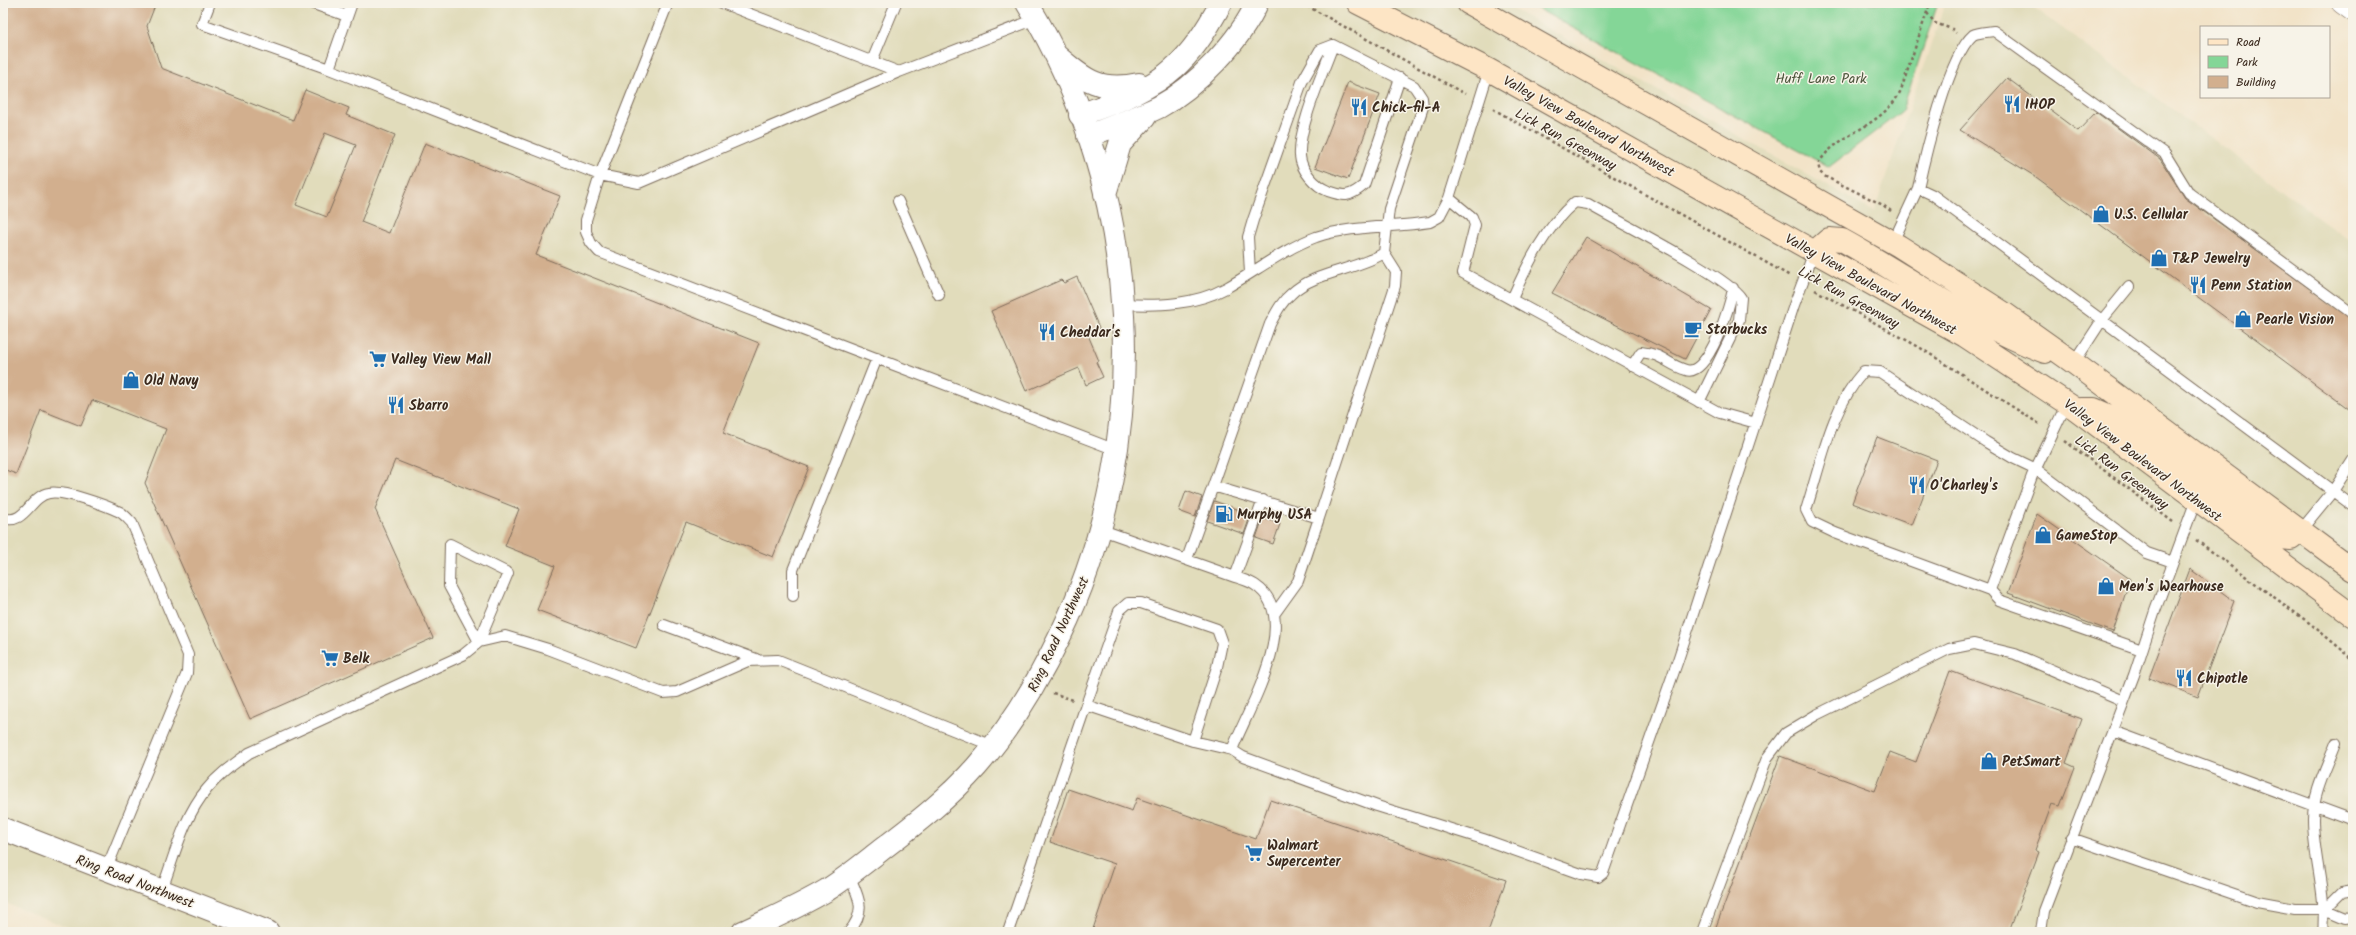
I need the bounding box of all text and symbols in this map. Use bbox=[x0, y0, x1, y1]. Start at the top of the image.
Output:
legend bbox=[2200, 26, 2330, 98]
text: Road bbox=[2236, 33, 2261, 52]
text: Park bbox=[2236, 53, 2258, 72]
park label: Huff Lane Park bbox=[1775, 68, 1867, 90]
street label: Valley View Boulevard Northwest bbox=[1499, 70, 1679, 184]
text: Building bbox=[2236, 73, 2276, 92]
restaurant icon: IHOP bbox=[2002, 94, 2022, 114]
place label: IHOP bbox=[2025, 94, 2056, 116]
restaurant icon: Chick-fil-A bbox=[1349, 97, 1369, 117]
place label: Chick-fil-A bbox=[1372, 97, 1441, 119]
street label: Lick Run Greenway bbox=[1511, 103, 1621, 177]
shop icon: U.S. Cellular bbox=[2091, 204, 2111, 224]
place label: U.S. Cellular bbox=[2114, 204, 2189, 226]
street label: Valley View Boulevard Northwest bbox=[1781, 228, 1961, 342]
shop icon: T&P Jewelry bbox=[2149, 248, 2169, 268]
place label: T&P Jewelry bbox=[2172, 248, 2251, 270]
street label: Lick Run Greenway bbox=[1794, 261, 1904, 335]
restaurant icon: Penn Station bbox=[2188, 275, 2208, 295]
place label: Penn Station bbox=[2211, 275, 2292, 297]
shop icon: Pearle Vision bbox=[2233, 309, 2253, 329]
place label: Pearle Vision bbox=[2256, 309, 2334, 331]
cafe icon: Starbucks bbox=[1683, 319, 1703, 339]
place label: Starbucks bbox=[1706, 319, 1768, 341]
restaurant icon: Cheddar's bbox=[1037, 322, 1057, 342]
place label: Cheddar's bbox=[1060, 322, 1121, 344]
supermarket icon: Valley View Mall bbox=[368, 349, 388, 369]
place label: Valley View Mall bbox=[391, 349, 491, 371]
shop icon: Old Navy bbox=[121, 370, 141, 390]
place label: Old Navy bbox=[144, 370, 199, 392]
street label: Valley View Boulevard Northwest bbox=[2059, 394, 2227, 528]
restaurant icon: Sbarro bbox=[386, 395, 406, 415]
place label: Sbarro bbox=[409, 395, 449, 417]
street label: Lick Run Greenway bbox=[2070, 430, 2174, 516]
restaurant icon: O'Charley's bbox=[1907, 475, 1927, 495]
place label: O'Charley's bbox=[1930, 475, 1998, 497]
fuel station icon: Murphy USA bbox=[1214, 504, 1234, 524]
place label: Murphy USA bbox=[1237, 504, 1313, 526]
shop icon: GameStop bbox=[2033, 525, 2053, 545]
place label: GameStop bbox=[2056, 525, 2118, 547]
street label: Ring Road Northwest bbox=[1022, 572, 1096, 696]
shop icon: Men's Wearhouse bbox=[2096, 576, 2116, 596]
place label: Men's Wearhouse bbox=[2119, 576, 2224, 598]
supermarket icon: Belk bbox=[320, 648, 340, 668]
place label: Belk bbox=[343, 648, 370, 670]
restaurant icon: Chipotle bbox=[2174, 668, 2194, 688]
place label: Chipotle bbox=[2197, 668, 2248, 690]
shop icon: PetSmart bbox=[1979, 751, 1999, 771]
place label: PetSmart bbox=[2002, 751, 2061, 773]
place label: Walmart Supercenter bbox=[1267, 835, 1342, 873]
supermarket icon: Walmart Supercenter bbox=[1244, 843, 1264, 863]
street label: Ring Road Northwest bbox=[72, 849, 198, 915]

